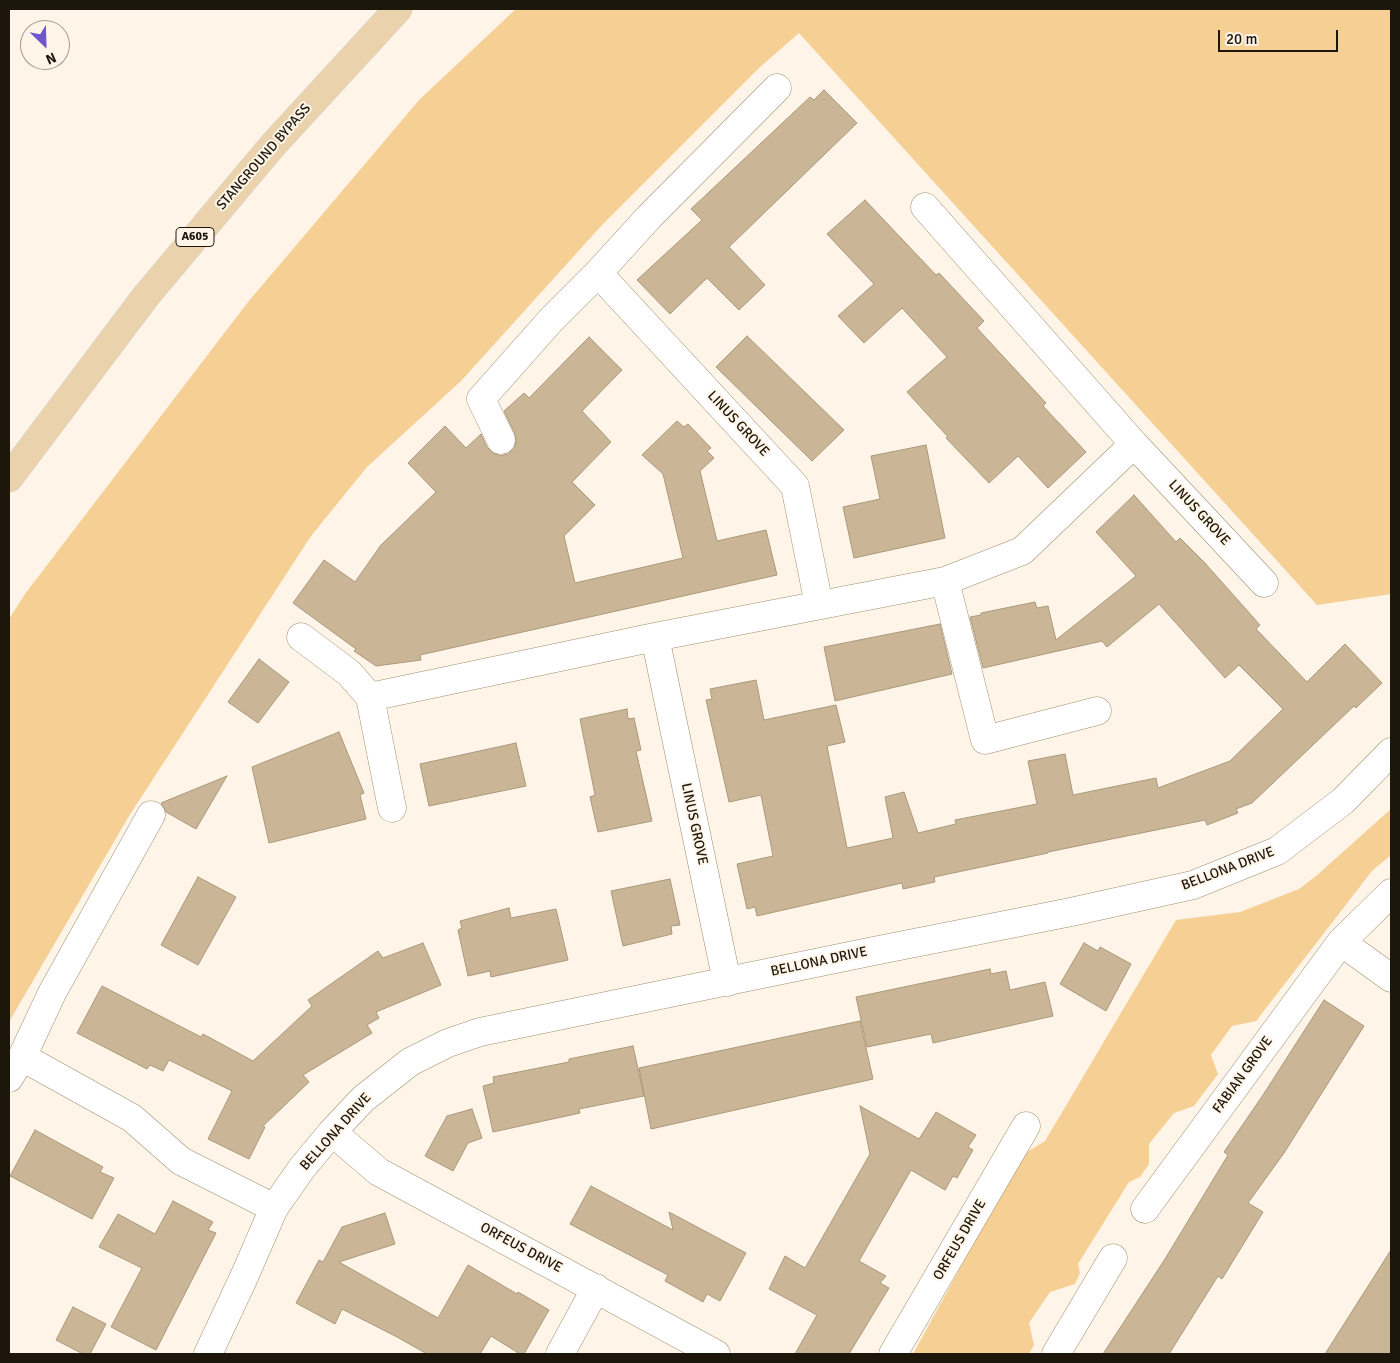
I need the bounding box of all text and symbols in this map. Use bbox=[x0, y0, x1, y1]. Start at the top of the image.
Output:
north arrow bbox=[20, 20, 70, 70]
scale bar bbox=[1220, 20, 1340, 52]
text: 20 m bbox=[1226, 30, 1257, 48]
text: N bbox=[43, 48, 59, 68]
street label: STANGROUND BYPASS bbox=[213, 100, 315, 214]
road number: A605 bbox=[176, 228, 214, 246]
street label: LINUS GROVE bbox=[703, 388, 773, 460]
street label: LINUS GROVE bbox=[1164, 477, 1234, 549]
street label: LINUS GROVE bbox=[677, 782, 711, 866]
street label: BELLONA DRIVE bbox=[1179, 844, 1277, 894]
street label: BELLONA DRIVE bbox=[769, 944, 869, 980]
street label: FABIAN GROVE bbox=[1209, 1033, 1277, 1117]
street label: BELLONA DRIVE bbox=[297, 1090, 375, 1174]
street label: ORFEUS DRIVE bbox=[930, 1197, 990, 1283]
street label: ORFEUS DRIVE bbox=[477, 1219, 565, 1277]

